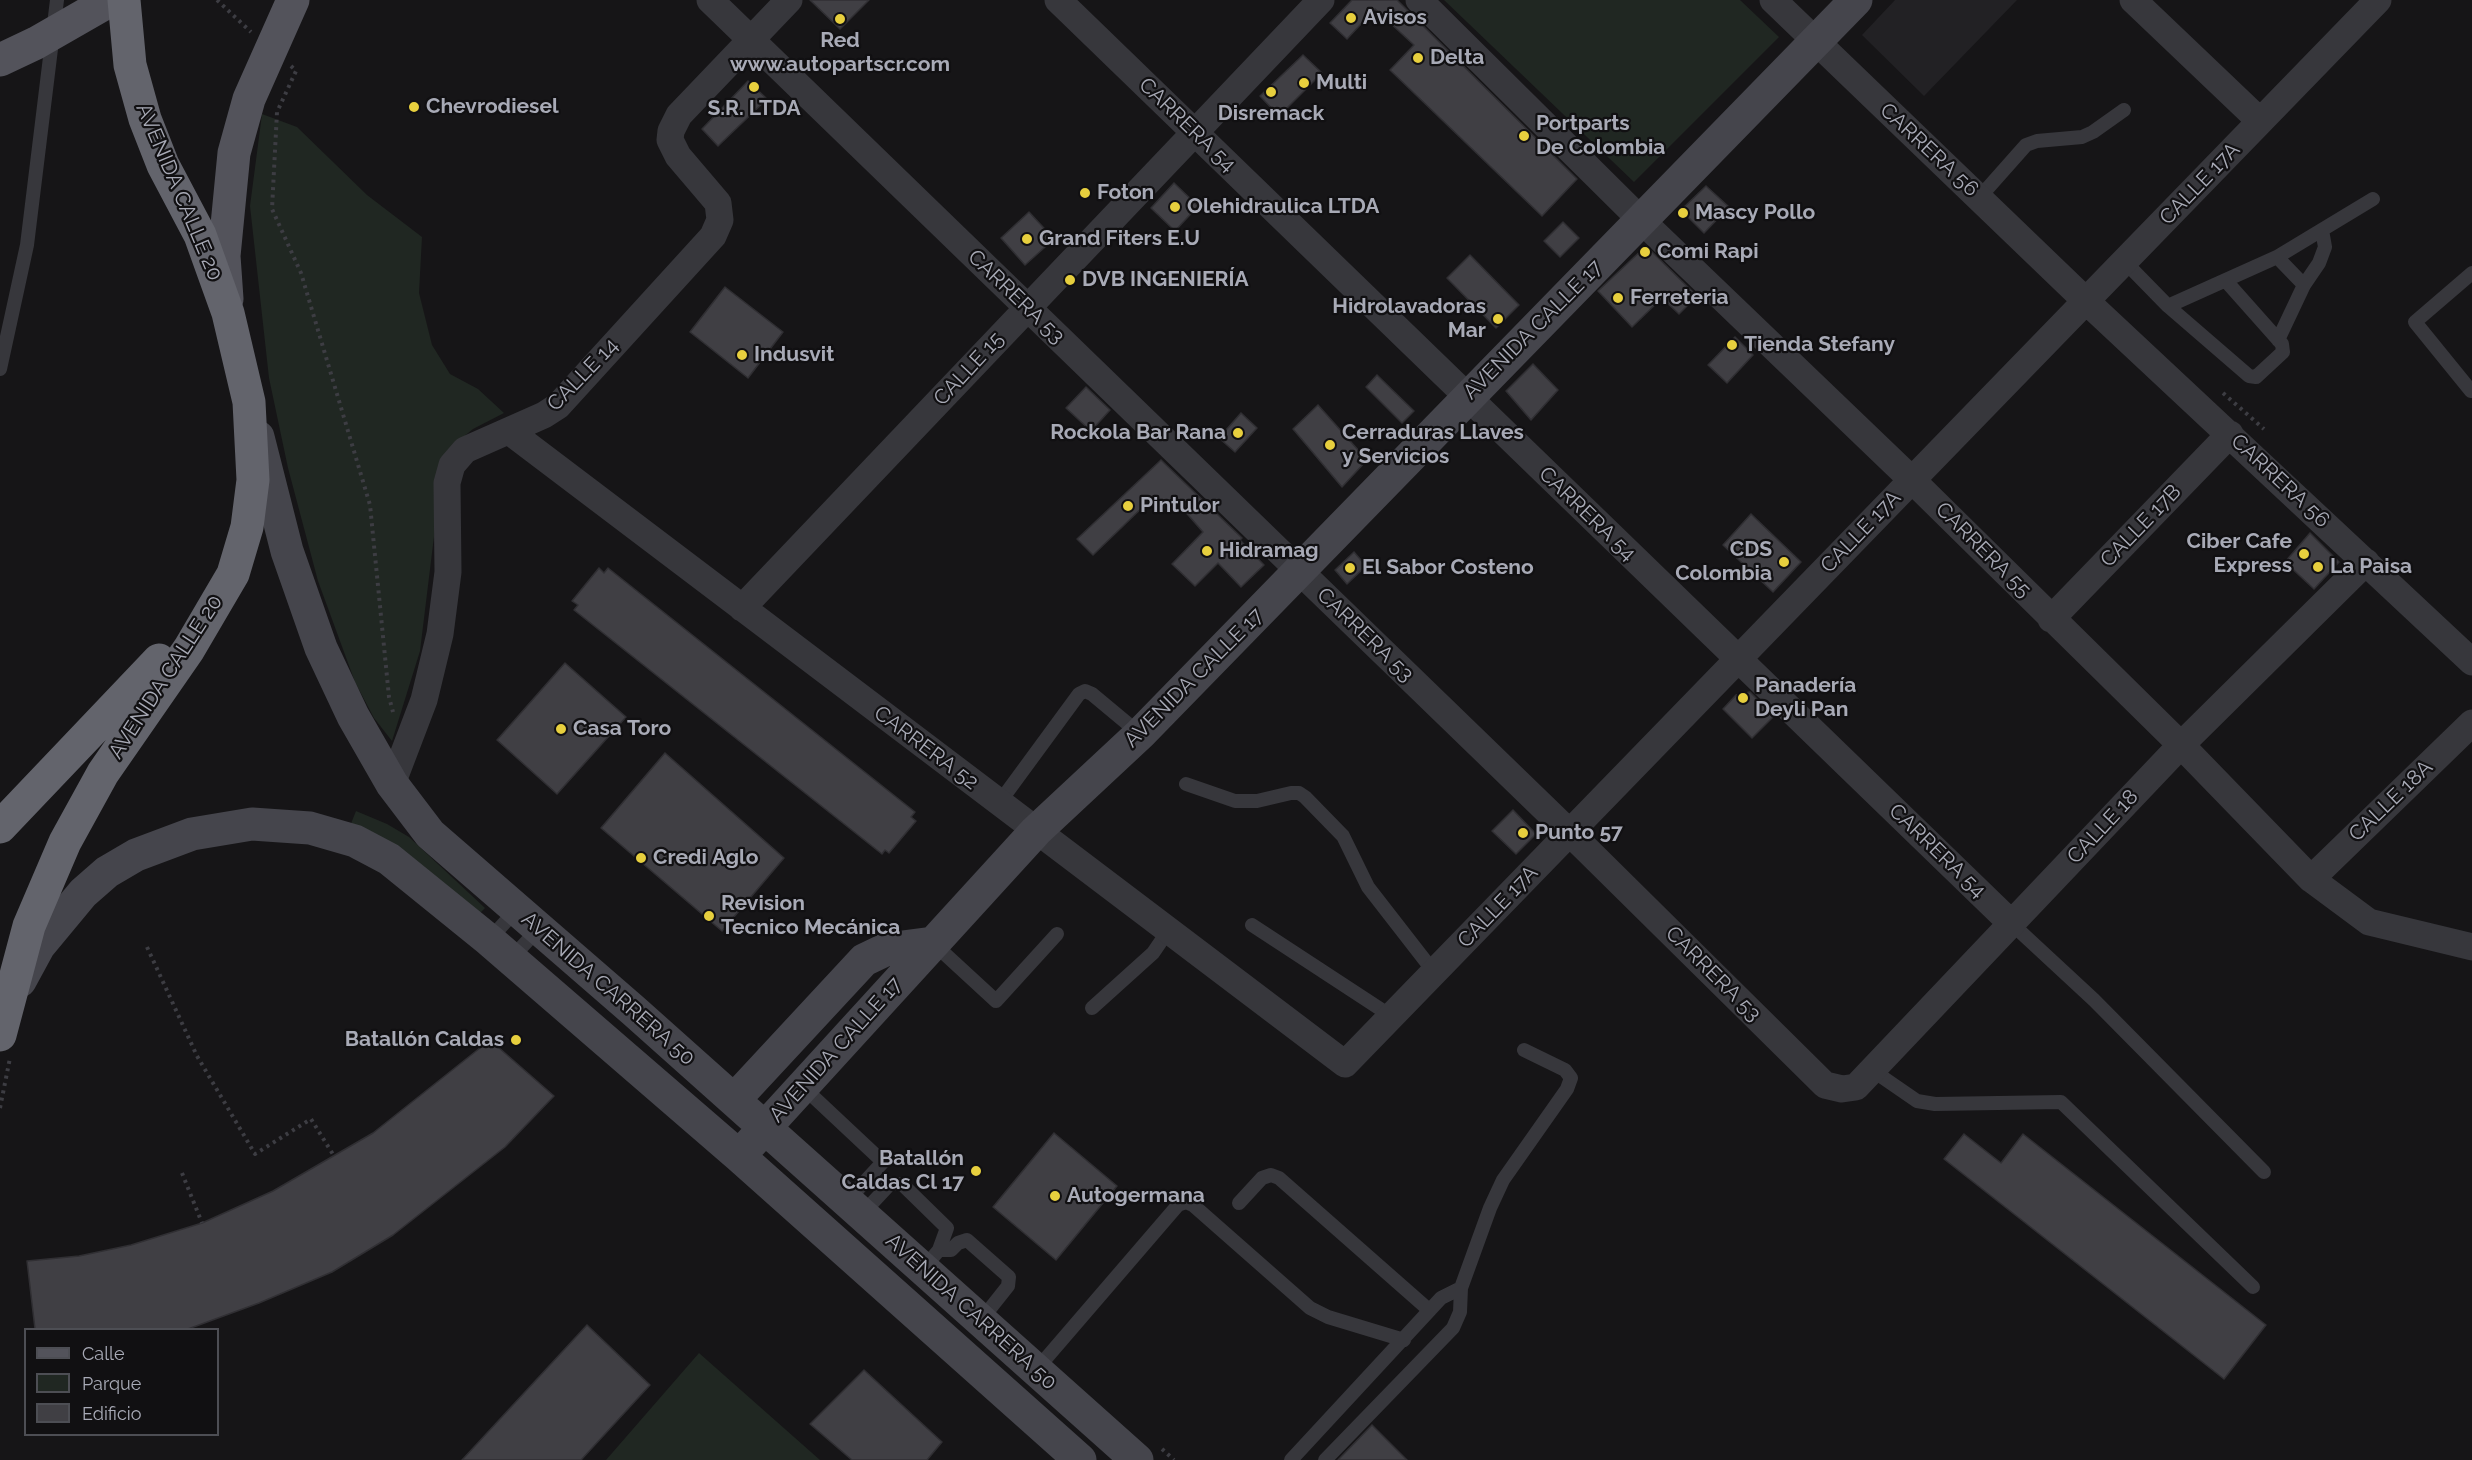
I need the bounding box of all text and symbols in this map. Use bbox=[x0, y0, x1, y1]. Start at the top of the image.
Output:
place label: Avisos bbox=[1363, 5, 1427, 31]
marker: Avisos bbox=[1344, 11, 1358, 25]
marker: Red www.autopartscr.com bbox=[833, 12, 847, 26]
place label: Red www.autopartscr.com bbox=[730, 28, 950, 78]
place label: Delta bbox=[1430, 45, 1484, 71]
marker: Delta bbox=[1411, 51, 1425, 65]
place label: Multi bbox=[1316, 70, 1367, 96]
street label: CARRERA 54 bbox=[1133, 73, 1241, 177]
marker: Multi bbox=[1297, 76, 1311, 90]
marker: S.R. LTDA bbox=[747, 80, 761, 94]
marker: Disremack bbox=[1264, 85, 1278, 99]
place label: Chevrodiesel bbox=[426, 94, 559, 120]
place label: S.R. LTDA bbox=[707, 96, 801, 122]
street label: CARRERA 56 bbox=[1874, 98, 1984, 202]
street label: AVENIDA CALLE 20 bbox=[130, 99, 228, 285]
marker: Chevrodiesel bbox=[407, 100, 421, 114]
place label: Disremack bbox=[1218, 101, 1324, 127]
place label: Portparts De Colombia bbox=[1536, 111, 1665, 161]
marker: Portparts De Colombia bbox=[1517, 129, 1531, 143]
street label: CALLE 17A bbox=[2155, 138, 2245, 230]
place label: Foton bbox=[1097, 180, 1154, 206]
marker: Foton bbox=[1078, 186, 1092, 200]
place label: Olehidraulica LTDA bbox=[1187, 194, 1379, 220]
marker: Olehidraulica LTDA bbox=[1168, 200, 1182, 214]
place label: Mascy Pollo bbox=[1695, 200, 1815, 226]
marker: Mascy Pollo bbox=[1676, 206, 1690, 220]
place label: Grand Fiters E.U bbox=[1039, 226, 1200, 252]
marker: Grand Fiters E.U bbox=[1020, 232, 1034, 246]
place label: Comi Rapi bbox=[1657, 239, 1759, 265]
street label: CARRERA 53 bbox=[962, 245, 1070, 349]
marker: Comi Rapi bbox=[1638, 245, 1652, 259]
street label: AVENIDA CALLE 17 bbox=[1458, 255, 1608, 405]
place label: DVB INGENIERÍA bbox=[1082, 267, 1249, 293]
marker: DVB INGENIERÍA bbox=[1063, 273, 1077, 287]
place label: Ferreteria bbox=[1630, 285, 1729, 311]
marker: Ferreteria bbox=[1611, 291, 1625, 305]
place label: Hidrolavadoras Mar bbox=[1332, 294, 1486, 344]
marker: Hidrolavadoras Mar bbox=[1491, 312, 1505, 326]
street label: CALLE 15 bbox=[929, 327, 1009, 411]
place label: Tienda Stefany bbox=[1744, 332, 1895, 358]
street label: CALLE 14 bbox=[542, 333, 624, 417]
marker: Tienda Stefany bbox=[1725, 338, 1739, 352]
place label: Indusvit bbox=[754, 342, 834, 368]
marker: Indusvit bbox=[735, 348, 749, 362]
place label: Rockola Bar Rana bbox=[1050, 420, 1226, 446]
place label: Cerraduras Llaves y Servicios bbox=[1342, 420, 1524, 470]
marker: Rockola Bar Rana bbox=[1231, 426, 1245, 440]
street label: CARRERA 56 bbox=[2225, 429, 2335, 533]
marker: Cerraduras Llaves y Servicios bbox=[1323, 438, 1337, 452]
street label: CARRERA 54 bbox=[1533, 462, 1641, 566]
street label: CALLE 17B bbox=[2095, 479, 2187, 573]
street label: CALLE 17A bbox=[1816, 486, 1906, 578]
place label: Pintulor bbox=[1140, 493, 1220, 519]
street label: CARRERA 55 bbox=[1930, 497, 2036, 603]
marker: Pintulor bbox=[1121, 499, 1135, 513]
place label: Ciber Cafe Express bbox=[2187, 529, 2292, 579]
place label: CDS Colombia bbox=[1675, 537, 1772, 587]
place label: Hidramag bbox=[1219, 538, 1319, 564]
marker: Hidramag bbox=[1200, 544, 1214, 558]
marker: Ciber Cafe Express bbox=[2297, 547, 2311, 561]
place label: La Paisa bbox=[2330, 554, 2412, 580]
place label: El Sabor Costeno bbox=[1362, 555, 1534, 581]
marker: CDS Colombia bbox=[1777, 555, 1791, 569]
marker: La Paisa bbox=[2311, 560, 2325, 574]
marker: El Sabor Costeno bbox=[1343, 561, 1357, 575]
street label: CARRERA 53 bbox=[1311, 583, 1419, 687]
street label: AVENIDA CALLE 20 bbox=[104, 590, 228, 764]
street label: AVENIDA CALLE 17 bbox=[1119, 603, 1269, 753]
place label: Panadería Deyli Pan bbox=[1755, 673, 1856, 723]
marker: Panadería Deyli Pan bbox=[1736, 691, 1750, 705]
street label: CARRERA 52 bbox=[869, 701, 983, 795]
place label: Casa Toro bbox=[573, 716, 671, 742]
marker: Casa Toro bbox=[554, 722, 568, 736]
street label: CALLE 18A bbox=[2344, 755, 2438, 847]
street label: CALLE 18 bbox=[2062, 785, 2144, 869]
street label: CARRERA 54 bbox=[1883, 799, 1991, 903]
place label: Punto 57 bbox=[1535, 820, 1623, 846]
marker: Punto 57 bbox=[1516, 826, 1530, 840]
place label: Credi Aglo bbox=[653, 845, 758, 871]
marker: Credi Aglo bbox=[634, 851, 648, 865]
street label: CALLE 17A bbox=[1453, 861, 1543, 953]
place label: Revision Tecnico Mecánica bbox=[721, 891, 900, 941]
street label: AVENIDA CARRERA 50 bbox=[516, 907, 700, 1071]
marker: Revision Tecnico Mecánica bbox=[702, 909, 716, 923]
street label: CARRERA 53 bbox=[1660, 921, 1766, 1027]
street label: AVENIDA CALLE 17 bbox=[764, 972, 908, 1128]
place label: Batallón Caldas bbox=[345, 1027, 504, 1053]
marker: Batallón Caldas bbox=[509, 1033, 523, 1047]
place label: Batallón Caldas Cl 17 bbox=[842, 1146, 964, 1196]
marker: Batallón Caldas Cl 17 bbox=[969, 1164, 983, 1178]
place label: Autogermana bbox=[1067, 1183, 1205, 1209]
marker: Autogermana bbox=[1048, 1189, 1062, 1203]
street label: AVENIDA CARRERA 50 bbox=[880, 1229, 1062, 1395]
legend bbox=[24, 1328, 219, 1436]
text: Calle bbox=[82, 1343, 125, 1364]
text: Parque bbox=[82, 1373, 141, 1394]
text: Edificio bbox=[82, 1403, 141, 1424]

